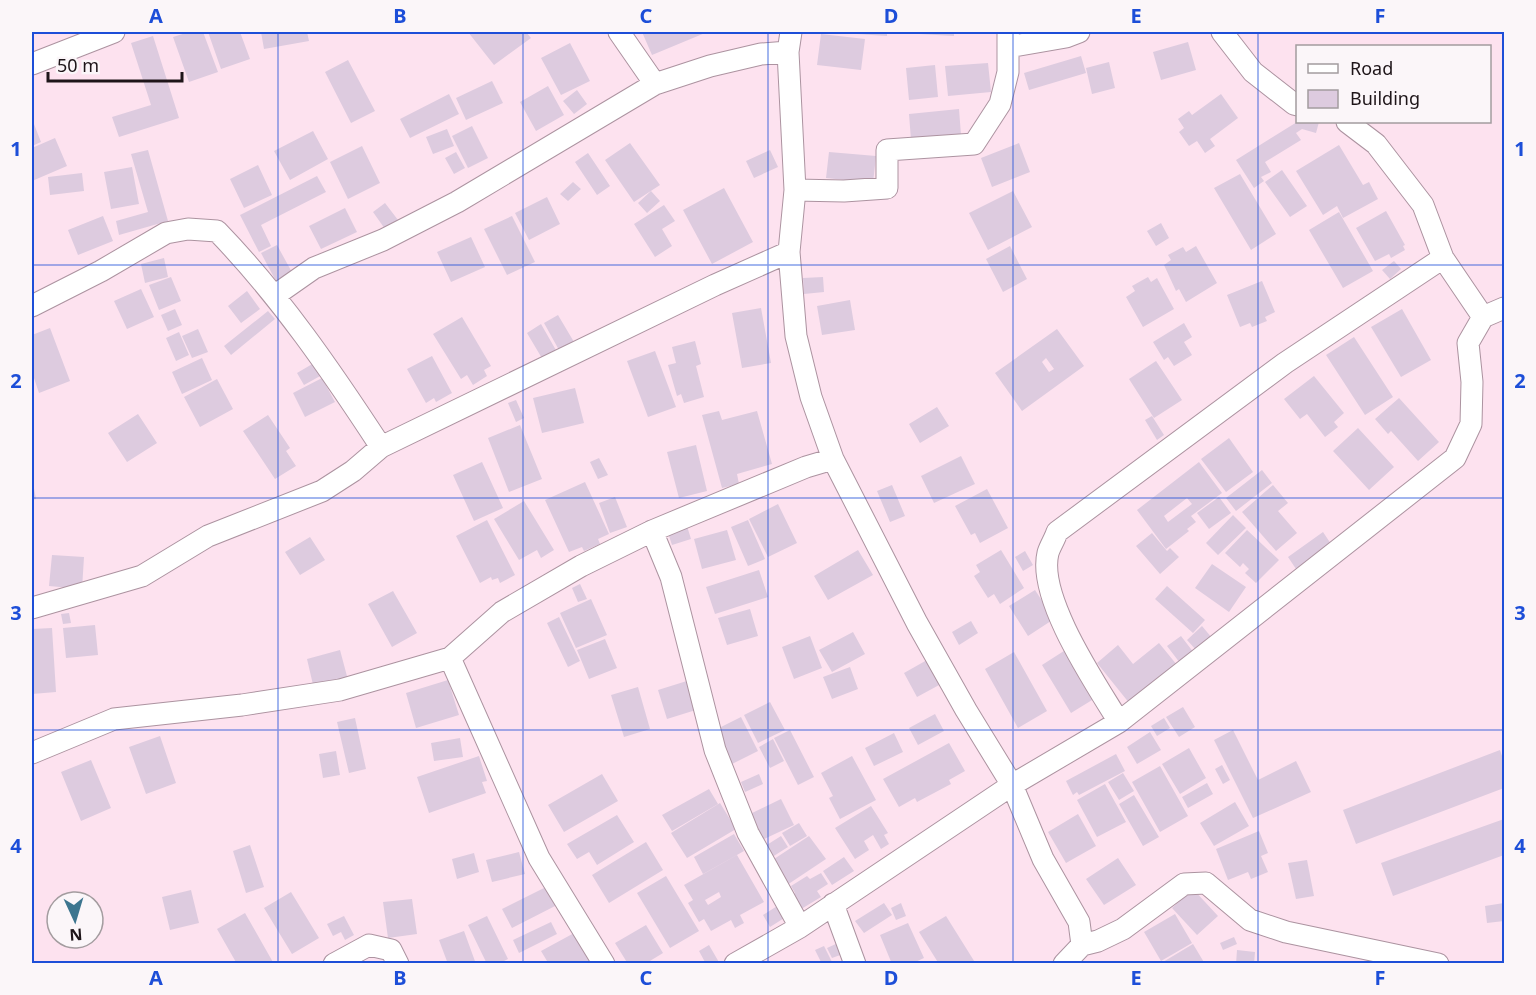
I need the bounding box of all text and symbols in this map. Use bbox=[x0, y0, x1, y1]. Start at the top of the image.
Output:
text: A bbox=[149, 2, 163, 29]
text: B bbox=[393, 2, 407, 29]
text: C bbox=[640, 2, 653, 29]
text: D bbox=[884, 2, 898, 29]
text: E bbox=[1130, 2, 1142, 29]
text: F bbox=[1375, 2, 1385, 29]
scale bar bbox=[48, 45, 182, 83]
legend bbox=[1296, 45, 1491, 123]
text: 50 m bbox=[57, 53, 99, 77]
text: Road bbox=[1350, 56, 1393, 80]
text: Building bbox=[1350, 86, 1420, 110]
text: 1 bbox=[10, 135, 22, 162]
text: 1 bbox=[1514, 135, 1526, 162]
text: 2 bbox=[10, 367, 22, 394]
text: 2 bbox=[1514, 367, 1526, 394]
text: 3 bbox=[10, 599, 22, 626]
text: 3 bbox=[1514, 599, 1526, 626]
text: 4 bbox=[10, 832, 22, 859]
text: 4 bbox=[1514, 832, 1526, 859]
north arrow bbox=[45, 890, 105, 950]
text: N bbox=[69, 924, 83, 946]
text: A bbox=[149, 964, 163, 991]
text: B bbox=[393, 964, 407, 991]
text: C bbox=[640, 964, 653, 991]
text: D bbox=[884, 964, 898, 991]
text: E bbox=[1130, 964, 1142, 991]
text: F bbox=[1375, 964, 1385, 991]

